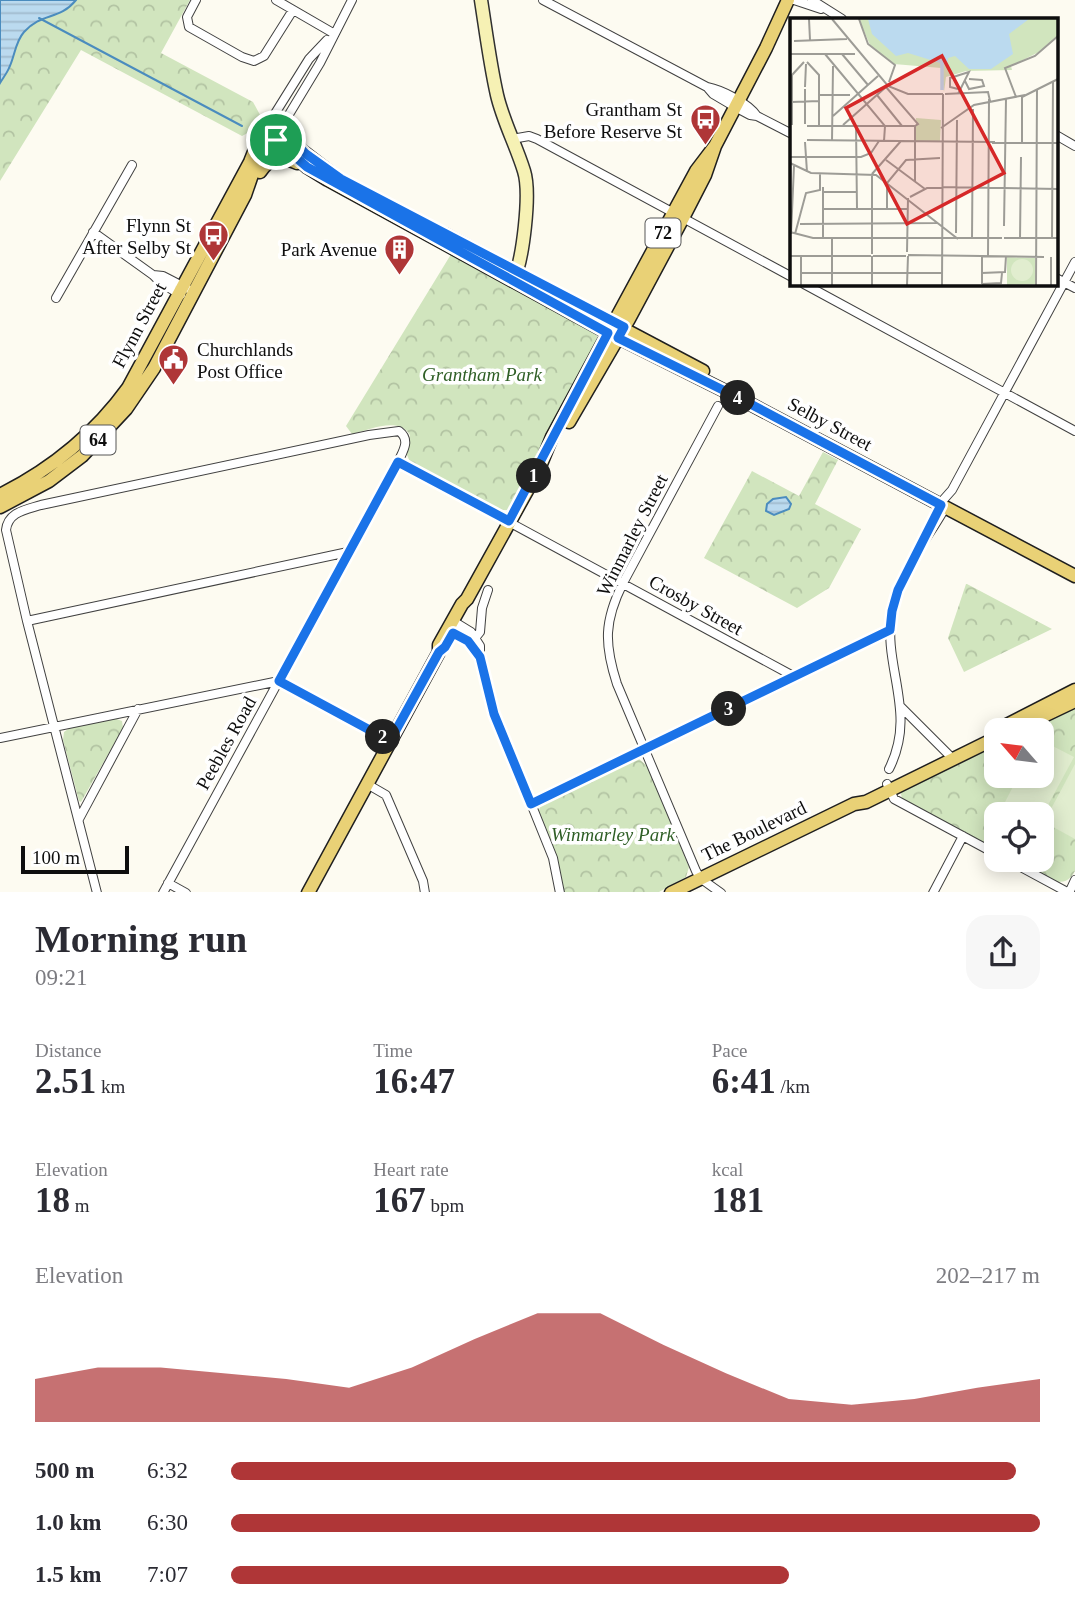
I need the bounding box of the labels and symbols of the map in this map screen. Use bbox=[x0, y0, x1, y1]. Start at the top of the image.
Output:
inset map bbox=[790, 18, 1058, 285]
place label: Grantham St Before Reserve St bbox=[544, 99, 683, 142]
bus stop icon: Grantham St Before Reserve St bbox=[688, 103, 722, 147]
pin bbox=[246, 110, 306, 170]
place label: Flynn St After Selby St bbox=[82, 215, 192, 258]
road number: 72 bbox=[646, 218, 680, 247]
bus stop icon: Flynn St After Selby St bbox=[197, 219, 231, 263]
building icon: Park Avenue bbox=[383, 232, 417, 276]
place label: Park Avenue bbox=[281, 239, 377, 260]
street label: Flynn Street bbox=[108, 278, 171, 371]
place label: Churchlands Post Office bbox=[197, 339, 293, 382]
public building icon: Churchlands Post Office bbox=[157, 343, 191, 387]
park label: Grantham Park bbox=[422, 364, 542, 385]
pin: 4 bbox=[720, 380, 756, 416]
street label: Selby Street bbox=[784, 393, 876, 455]
road number: 64 bbox=[80, 426, 116, 454]
pin: 1 bbox=[516, 458, 552, 494]
street label: Winmarley Street bbox=[592, 470, 672, 599]
street label: Crosby Street bbox=[645, 571, 747, 640]
street label: Peebles Road bbox=[192, 692, 260, 793]
pin: 3 bbox=[712, 692, 746, 726]
north arrow bbox=[984, 718, 1054, 788]
pin: 2 bbox=[366, 720, 400, 754]
street label: The Boulevard bbox=[698, 796, 810, 865]
park label: Winmarley Park bbox=[551, 824, 676, 845]
scale bar bbox=[21, 844, 130, 875]

